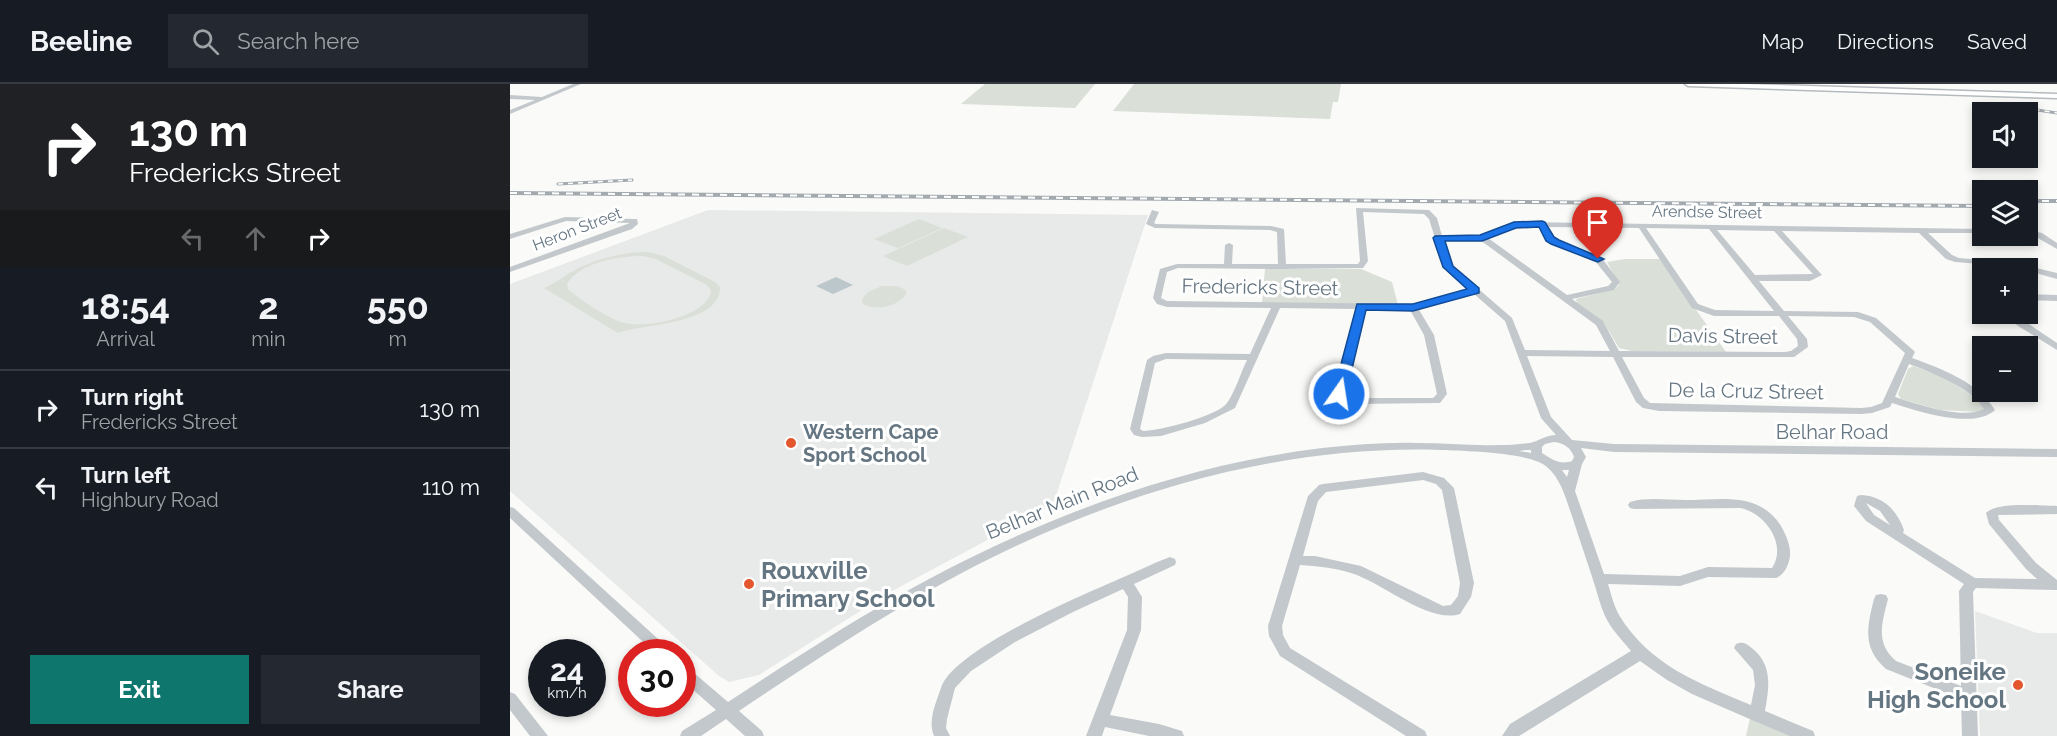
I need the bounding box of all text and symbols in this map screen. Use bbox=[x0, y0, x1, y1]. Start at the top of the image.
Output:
search box bbox=[168, 14, 588, 68]
text: Beeline bbox=[30, 25, 132, 58]
icon: search bbox=[189, 25, 222, 58]
text: Search here bbox=[237, 28, 359, 54]
text: Map bbox=[1761, 29, 1804, 54]
text: Directions bbox=[1837, 29, 1934, 54]
text: Saved bbox=[1967, 29, 2027, 54]
map controls bbox=[1972, 102, 2038, 402]
button: sound bbox=[1972, 102, 2038, 168]
text: 130 m bbox=[129, 107, 248, 156]
icon: right bbox=[30, 108, 108, 186]
text: Fredericks Street bbox=[129, 157, 341, 188]
button: layers bbox=[1972, 180, 2038, 246]
pin bbox=[1572, 197, 1623, 259]
street label: Arendse Street bbox=[1652, 202, 1763, 222]
street label: Heron Street bbox=[530, 203, 625, 255]
icon: arrive bbox=[1581, 206, 1614, 239]
icon: left bbox=[176, 222, 209, 255]
icon: ahead bbox=[239, 222, 272, 255]
icon: right bbox=[302, 222, 335, 255]
button: + bbox=[1972, 258, 2038, 324]
street label: Fredericks Street bbox=[1181, 274, 1339, 300]
text: 18:54 bbox=[81, 285, 170, 327]
text: 2 bbox=[258, 285, 279, 327]
text: 550 bbox=[367, 285, 429, 327]
street label: Davis Street bbox=[1668, 323, 1779, 349]
text: Arrival bbox=[96, 327, 155, 351]
text: min bbox=[251, 327, 286, 351]
text: m bbox=[389, 327, 407, 351]
button: − bbox=[1972, 336, 2038, 402]
position arrow bbox=[1307, 362, 1371, 426]
street label: De la Cruz Street bbox=[1668, 378, 1824, 404]
text: Turn right bbox=[81, 384, 184, 410]
icon: right bbox=[30, 393, 63, 426]
text: 130 m bbox=[420, 396, 480, 422]
text: Fredericks Street bbox=[81, 410, 238, 434]
place label: Western Cape Sport School bbox=[803, 420, 938, 467]
street label: Belhar Road bbox=[1776, 420, 1888, 444]
marker: Western Cape Sport School bbox=[784, 436, 798, 450]
text: Turn left bbox=[81, 462, 171, 488]
street label: Belhar Main Road bbox=[982, 462, 1142, 544]
icon: left bbox=[30, 471, 63, 504]
text: 110 m bbox=[422, 474, 480, 500]
text: Highbury Road bbox=[81, 488, 219, 512]
place label: Rouxville Primary School bbox=[761, 556, 935, 613]
marker: Rouxville Primary School bbox=[742, 577, 756, 591]
speed limit sign: 30 bbox=[618, 639, 696, 717]
text: 24 bbox=[550, 653, 584, 688]
button: Exit bbox=[30, 655, 249, 724]
button: Share bbox=[261, 655, 480, 724]
place label: Soneike High School bbox=[1867, 657, 2006, 714]
marker: Soneike High School bbox=[2011, 678, 2025, 692]
text: km/h bbox=[547, 684, 587, 702]

